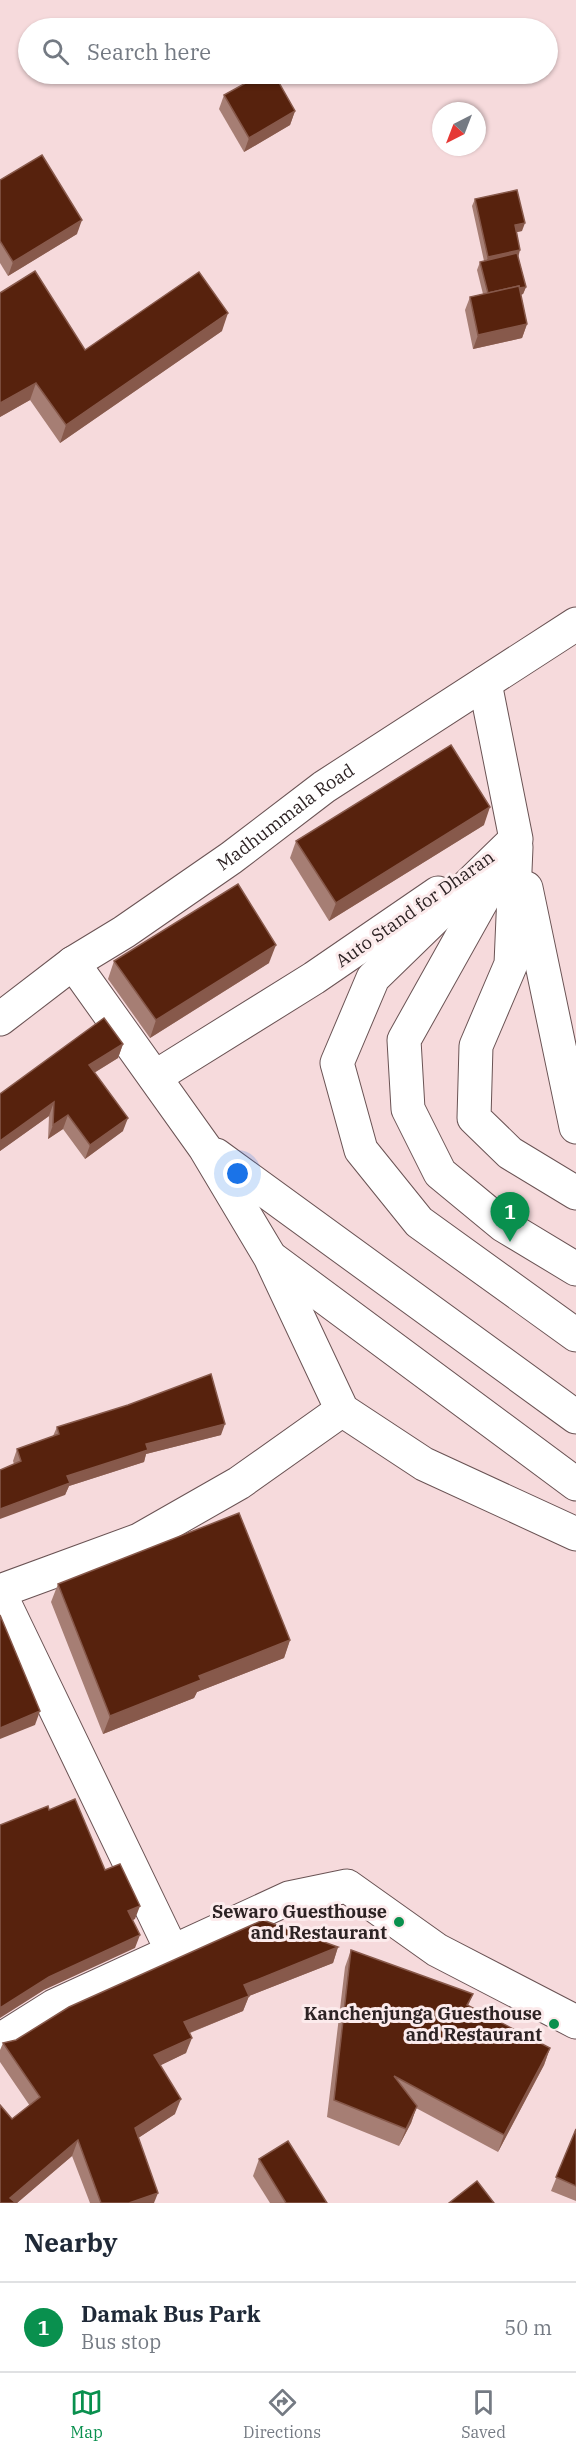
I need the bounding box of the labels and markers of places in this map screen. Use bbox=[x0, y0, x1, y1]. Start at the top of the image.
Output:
pin: 1 bbox=[490, 1192, 530, 1242]
place label: Sewaro Guesthouse and Restaurant bbox=[212, 1900, 387, 1944]
marker: Sewaro Guesthouse and Restaurant bbox=[392, 1915, 406, 1929]
place label: Kanchenjunga Guesthouse and Restaurant bbox=[304, 2002, 542, 2046]
marker: Kanchenjunga Guesthouse and Restaurant bbox=[547, 2017, 561, 2031]

